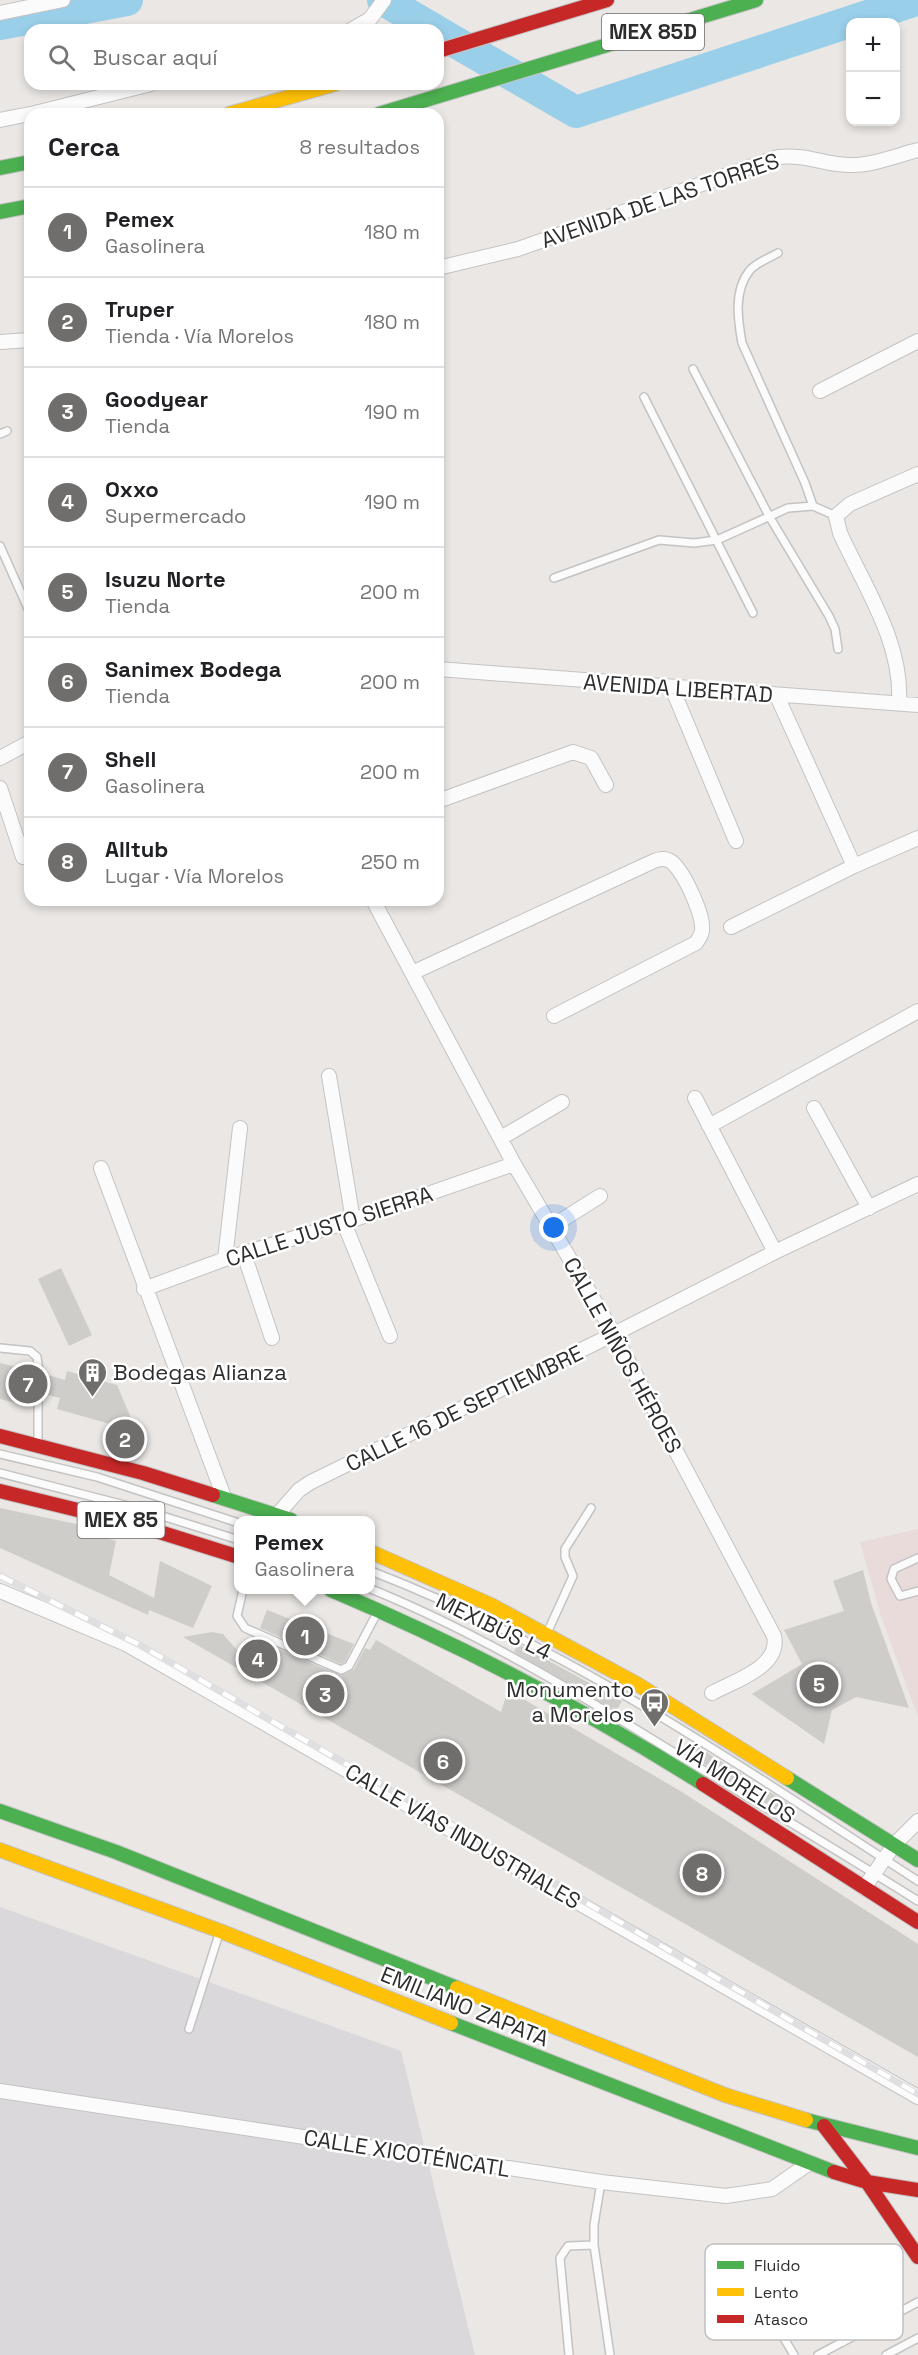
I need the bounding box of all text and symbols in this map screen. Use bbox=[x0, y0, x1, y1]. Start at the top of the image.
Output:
road number: MEX 85D bbox=[602, 14, 704, 50]
map controls bbox=[846, 18, 900, 126]
button: + bbox=[846, 18, 900, 72]
search box bbox=[24, 24, 444, 90]
icon: search bbox=[45, 41, 78, 74]
text: Buscar aquí bbox=[93, 43, 218, 71]
button: − bbox=[846, 72, 900, 126]
text: Cerca bbox=[48, 130, 120, 164]
text: 8 resultados bbox=[300, 134, 420, 160]
street label: AVENIDA DE LAS TORRES bbox=[537, 146, 783, 254]
text: Pemex bbox=[105, 205, 175, 233]
text: 1 bbox=[63, 219, 72, 245]
text: 180 m bbox=[364, 219, 420, 245]
text: Gasolinera bbox=[105, 233, 205, 259]
text: Truper bbox=[105, 295, 174, 323]
text: 2 bbox=[62, 309, 73, 335]
text: 180 m bbox=[364, 309, 420, 335]
text: Tienda · Vía Morelos bbox=[105, 323, 294, 349]
text: Goodyear bbox=[105, 385, 208, 413]
text: 3 bbox=[61, 399, 74, 425]
text: 190 m bbox=[364, 399, 420, 425]
text: Tienda bbox=[105, 413, 170, 439]
text: Oxxo bbox=[105, 475, 159, 503]
text: 4 bbox=[61, 489, 74, 515]
text: 190 m bbox=[364, 489, 420, 515]
text: Supermercado bbox=[105, 503, 246, 529]
text: Isuzu Norte bbox=[105, 565, 226, 593]
text: 5 bbox=[62, 579, 74, 605]
text: 200 m bbox=[360, 579, 420, 605]
text: Tienda bbox=[105, 593, 170, 619]
text: Sanimex Bodega bbox=[105, 655, 281, 683]
street label: AVENIDA LIBERTAD bbox=[582, 667, 774, 709]
text: 6 bbox=[61, 669, 74, 695]
text: 200 m bbox=[360, 669, 420, 695]
text: Tienda bbox=[105, 683, 170, 709]
text: Shell bbox=[105, 745, 156, 773]
text: 7 bbox=[62, 759, 73, 785]
text: 200 m bbox=[360, 759, 420, 785]
text: Gasolinera bbox=[105, 773, 205, 799]
text: Alltub bbox=[105, 835, 168, 863]
text: 8 bbox=[62, 849, 74, 875]
text: 250 m bbox=[361, 849, 420, 875]
text: Lugar · Vía Morelos bbox=[105, 863, 284, 889]
street label: CALLE JUSTO SIERRA bbox=[222, 1179, 436, 1273]
your location bbox=[539, 1213, 568, 1242]
street label: CALLE NIÑOS HÉROES bbox=[558, 1252, 688, 1458]
street label: CALLE 16 DE SEPTIEMBRE bbox=[341, 1338, 587, 1478]
building icon: Bodegas Alianza bbox=[76, 1356, 108, 1398]
place label: Bodegas Alianza bbox=[113, 1358, 287, 1386]
pin: 7 bbox=[9, 1362, 48, 1406]
pin: 2 bbox=[106, 1416, 144, 1462]
road number: MEX 85 bbox=[78, 1502, 164, 1538]
popup bbox=[234, 1516, 375, 1594]
text: Pemex bbox=[254, 1528, 324, 1556]
text: Gasolinera bbox=[254, 1556, 355, 1582]
street label: MEXIBÚS L4 bbox=[432, 1586, 556, 1666]
pin: 1 bbox=[286, 1614, 324, 1658]
pin: 4 bbox=[238, 1636, 278, 1682]
pin: 5 bbox=[800, 1662, 838, 1706]
pin: 3 bbox=[306, 1672, 344, 1716]
place label: Monumento a Morelos bbox=[506, 1675, 634, 1728]
bus stop icon: Monumento a Morelos bbox=[639, 1686, 671, 1728]
street label: VÍA MORELOS bbox=[669, 1733, 801, 1829]
pin: 6 bbox=[424, 1738, 462, 1784]
street label: CALLE VÍAS INDUSTRIALES bbox=[340, 1757, 586, 1915]
pin: 8 bbox=[682, 1850, 722, 1896]
street label: EMILIANO ZAPATA bbox=[377, 1960, 553, 2053]
street label: CALLE XICOTÉNCATL bbox=[302, 2123, 512, 2183]
legend bbox=[705, 2244, 903, 2340]
text: Fluido bbox=[754, 2255, 800, 2276]
text: Lento bbox=[754, 2282, 799, 2303]
text: Atasco bbox=[754, 2309, 808, 2330]

